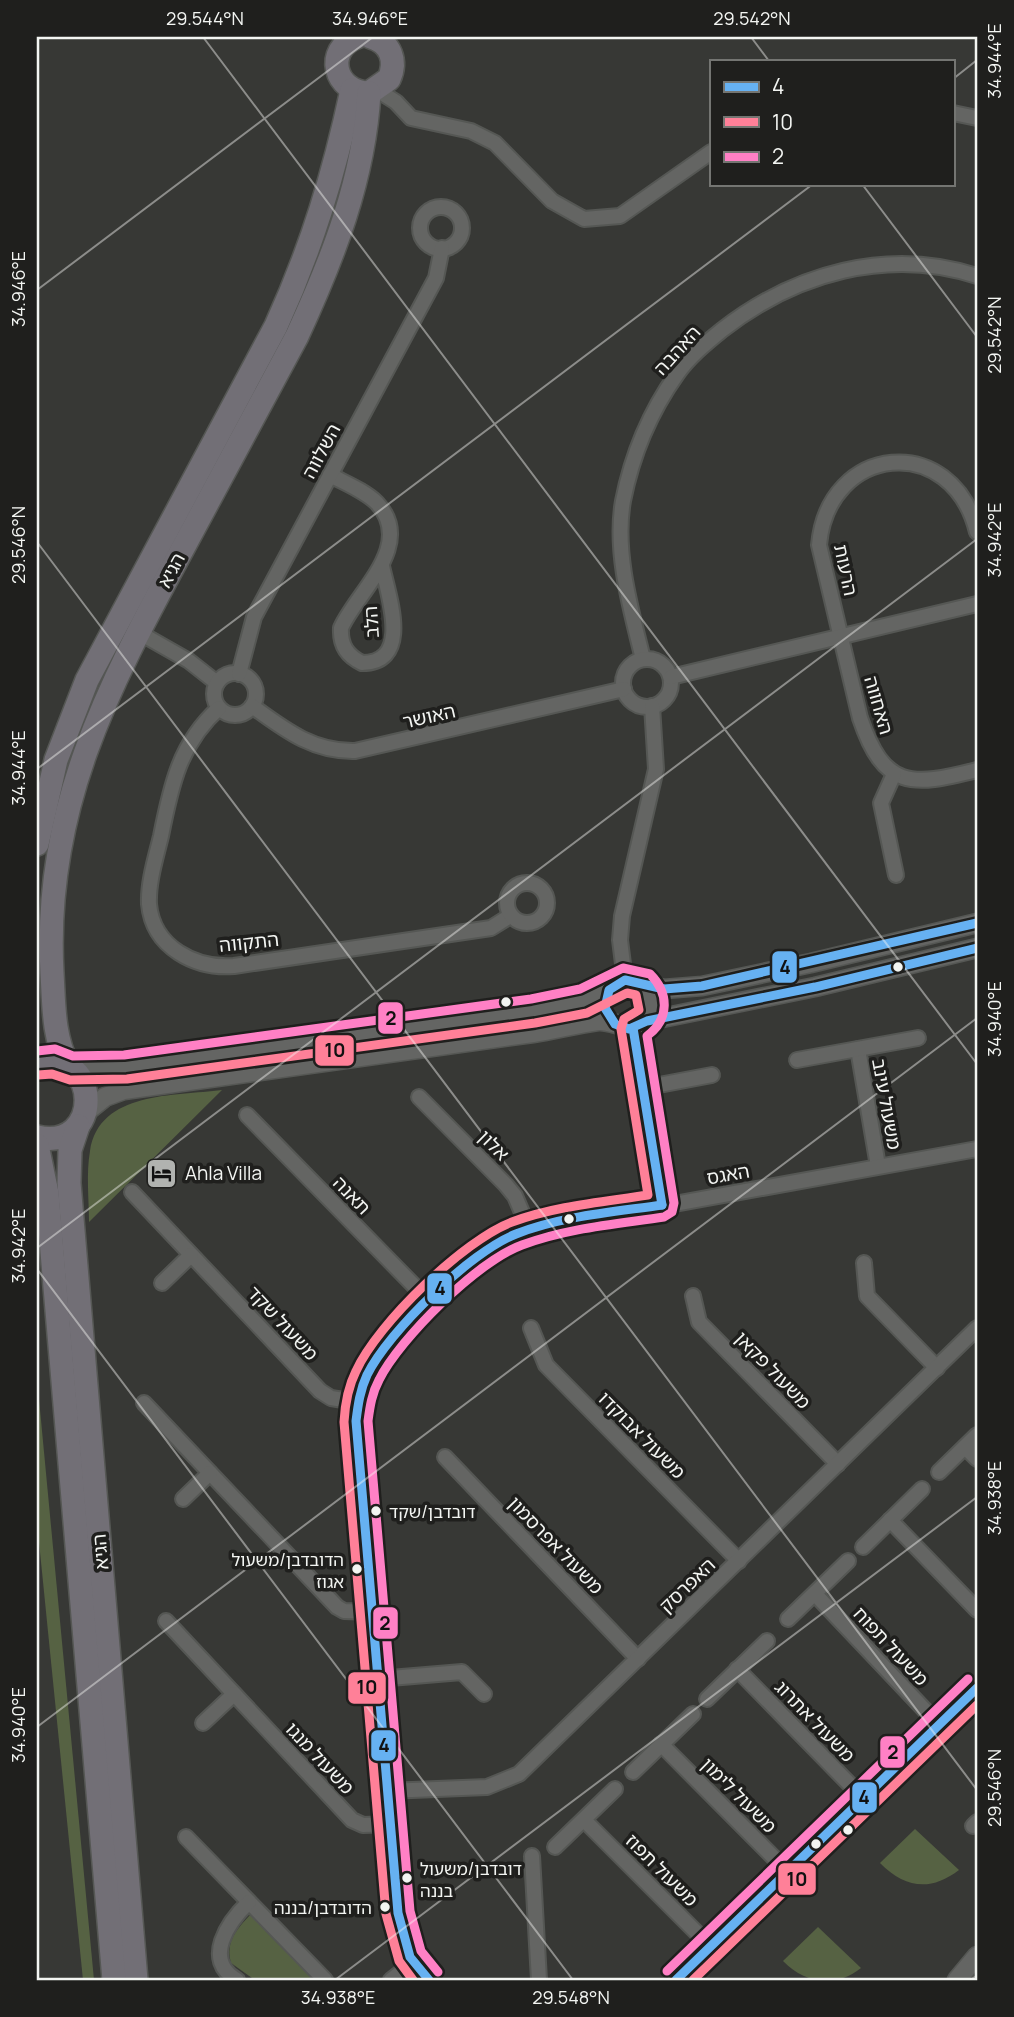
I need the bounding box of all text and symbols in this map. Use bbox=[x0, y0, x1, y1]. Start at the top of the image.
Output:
text: 29.544°N bbox=[166, 6, 244, 30]
text: 34.946°E bbox=[332, 6, 408, 30]
text: 29.542°N bbox=[713, 6, 791, 30]
text: 34.944°E bbox=[982, 23, 1006, 99]
legend bbox=[710, 60, 954, 186]
text: 4 bbox=[772, 72, 784, 100]
text: 10 bbox=[772, 108, 793, 136]
text: 2 bbox=[772, 142, 784, 170]
text: 34.946°E bbox=[6, 251, 30, 327]
text: 29.542°N bbox=[982, 296, 1006, 374]
street label: האהבה bbox=[648, 320, 706, 380]
street label: השלווה bbox=[296, 419, 346, 483]
text: 34.942°E bbox=[982, 502, 1006, 578]
text: 29.546°N bbox=[6, 506, 30, 584]
street label: הרעות bbox=[828, 542, 864, 598]
street label: הגיא bbox=[151, 548, 191, 592]
street label: הלב bbox=[357, 605, 385, 639]
street label: האחווה bbox=[858, 673, 900, 737]
street label: האושר bbox=[400, 697, 458, 735]
text: 34.944°E bbox=[6, 730, 30, 806]
street label: התקווה bbox=[218, 926, 280, 958]
line badge: 4 bbox=[771, 950, 798, 984]
text: 4 bbox=[779, 954, 791, 980]
unlabelled marker bbox=[891, 960, 905, 974]
text: 34.940°E bbox=[982, 981, 1006, 1057]
unlabelled marker bbox=[499, 995, 513, 1009]
line badge: 2 bbox=[377, 1001, 404, 1035]
text: 2 bbox=[385, 1005, 397, 1031]
line badge: 10 bbox=[314, 1034, 355, 1067]
text: 10 bbox=[325, 1037, 345, 1063]
street label: משעול עינב bbox=[866, 1056, 908, 1152]
street label: אלון bbox=[473, 1124, 515, 1166]
hotel icon: Ahla Villa bbox=[145, 1156, 179, 1190]
street label: האגס bbox=[704, 1157, 752, 1191]
place label: Ahla Villa bbox=[185, 1160, 262, 1186]
street label: תאנה bbox=[327, 1170, 377, 1220]
text: 34.942°E bbox=[6, 1208, 30, 1284]
unlabelled marker bbox=[562, 1212, 576, 1226]
line badge: 4 bbox=[426, 1272, 453, 1305]
text: 4 bbox=[434, 1275, 446, 1301]
street label: משעול שקד bbox=[242, 1280, 324, 1366]
street label: משעול פקאן bbox=[729, 1325, 817, 1415]
street label: משעול אבוקדו bbox=[593, 1386, 691, 1484]
text: 34.938°E bbox=[982, 1461, 1006, 1535]
street label: משעול אפרסמון bbox=[503, 1490, 609, 1600]
place label: דובדבן/שקד bbox=[389, 1500, 475, 1523]
marker: דובדבן/שקד bbox=[369, 1504, 383, 1518]
street label: הגיא bbox=[85, 1533, 115, 1571]
place label: הדובדבן/משעול אגוז bbox=[231, 1548, 344, 1593]
street label: האפרסק bbox=[653, 1552, 721, 1618]
marker: הדובדבן/משעול אגוז bbox=[350, 1562, 364, 1576]
street label: משעול תפוח bbox=[848, 1601, 934, 1691]
line badge: 2 bbox=[372, 1606, 399, 1640]
text: 2 bbox=[379, 1610, 391, 1636]
line badge: 10 bbox=[347, 1671, 387, 1705]
text: 10 bbox=[357, 1674, 377, 1700]
street label: משעול אתרוג bbox=[769, 1674, 861, 1768]
text: 34.940°E bbox=[6, 1687, 30, 1763]
street label: משעול מנגו bbox=[280, 1716, 360, 1800]
line badge: 4 bbox=[370, 1729, 397, 1762]
text: 4 bbox=[378, 1732, 390, 1758]
line badge: 2 bbox=[879, 1735, 906, 1769]
text: 2 bbox=[887, 1739, 899, 1765]
text: 29.546°N bbox=[982, 1749, 1006, 1827]
street label: משעול לימון bbox=[696, 1752, 782, 1838]
line badge: 4 bbox=[851, 1781, 878, 1814]
text: 4 bbox=[858, 1784, 870, 1810]
unlabelled marker bbox=[841, 1823, 855, 1837]
street label: משעול תפוז bbox=[620, 1828, 704, 1912]
unlabelled marker bbox=[809, 1837, 823, 1851]
place label: דובדבן/משעול בננה bbox=[420, 1857, 522, 1902]
line badge: 10 bbox=[777, 1862, 817, 1896]
text: 10 bbox=[787, 1866, 807, 1892]
marker: דובדבן/משעול בננה bbox=[400, 1871, 414, 1885]
place label: הדובדבן/בננה bbox=[274, 1896, 372, 1919]
marker: הדובדבן/בננה bbox=[378, 1900, 392, 1914]
text: 34.938°E bbox=[301, 1985, 375, 2009]
text: 29.548°N bbox=[532, 1985, 610, 2009]

